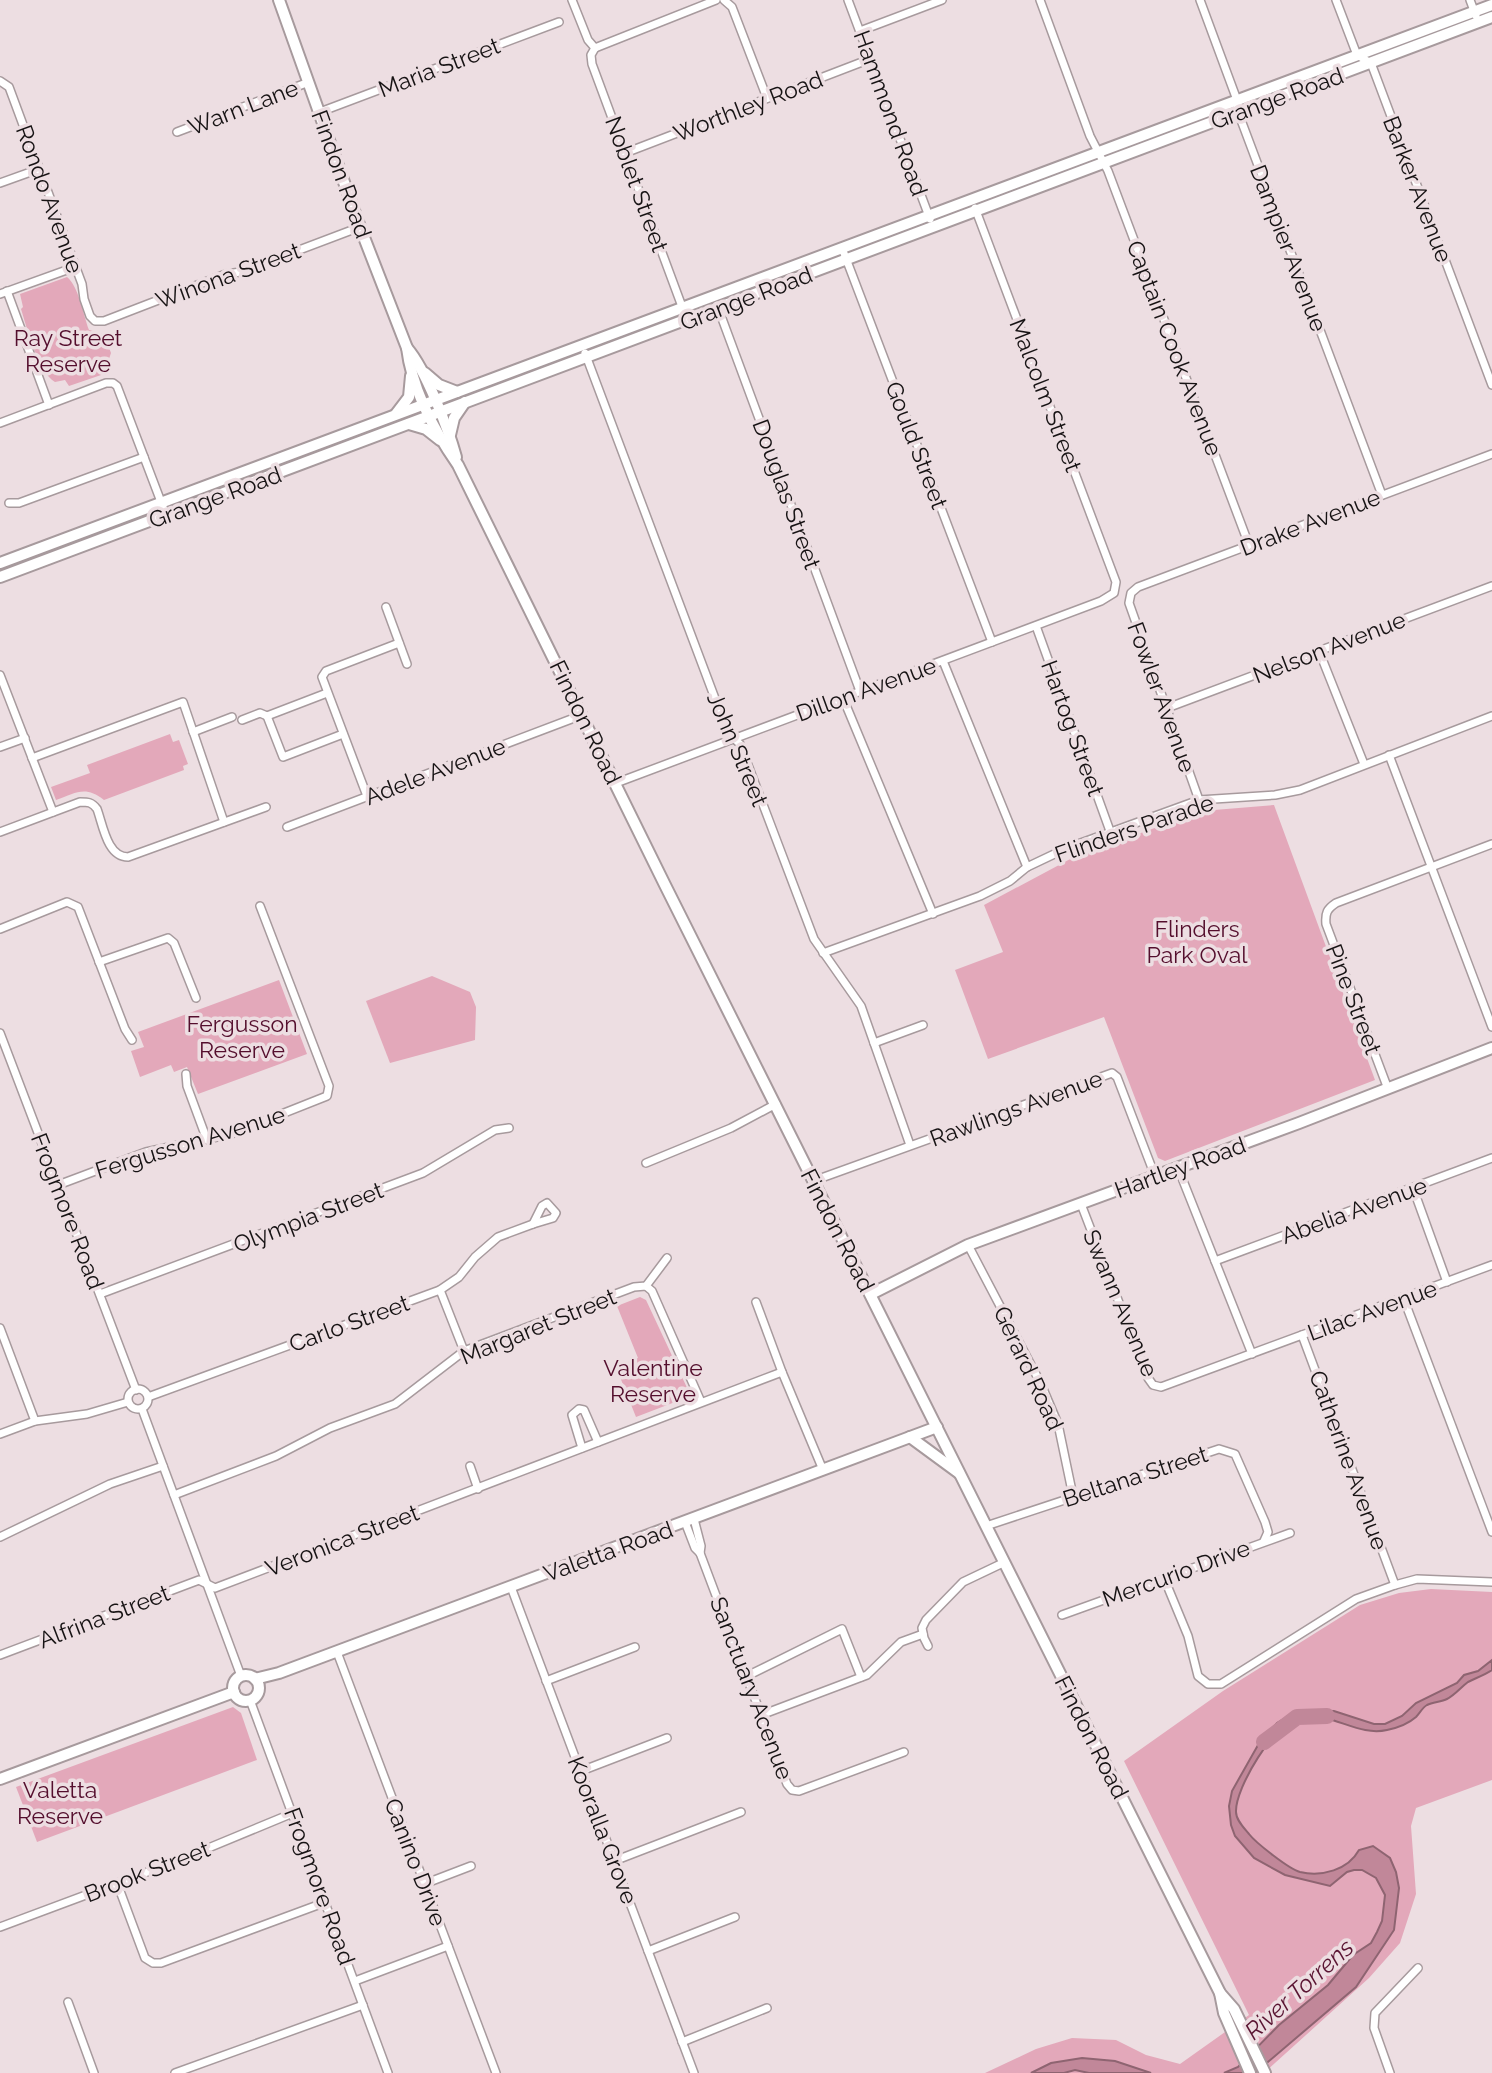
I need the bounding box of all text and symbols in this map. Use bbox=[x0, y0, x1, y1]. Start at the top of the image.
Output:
street label: Hammond Road bbox=[849, 27, 933, 199]
street label: Maria Street bbox=[374, 31, 504, 103]
street label: Grange Road bbox=[1207, 62, 1347, 134]
street label: Worthley Road bbox=[670, 65, 826, 147]
street label: Warn Lane bbox=[184, 74, 302, 140]
street label: Findon Road bbox=[306, 106, 378, 242]
street label: Noblet Street bbox=[600, 112, 674, 256]
street label: Barker Avenue bbox=[1378, 112, 1458, 266]
street label: Rondo Avenue bbox=[11, 121, 89, 277]
street label: Dampier Avenue bbox=[1245, 161, 1333, 335]
street label: Winona Street bbox=[152, 236, 304, 314]
street label: Captain Cook Avenue bbox=[1122, 237, 1228, 459]
street label: Grange Road bbox=[676, 260, 816, 336]
street label: Malcolm Street bbox=[1004, 315, 1088, 476]
park label: Ray Street Reserve bbox=[14, 324, 123, 377]
street label: Gould Street bbox=[880, 378, 954, 513]
street label: Douglas Street bbox=[747, 415, 827, 573]
street label: Grange Road bbox=[145, 461, 285, 533]
street label: Drake Avenue bbox=[1236, 483, 1384, 561]
street label: Nelson Avenue bbox=[1249, 605, 1409, 689]
street label: Fowler Avenue bbox=[1122, 618, 1202, 776]
street label: Dillon Avenue bbox=[792, 651, 940, 727]
street label: Findon Road bbox=[544, 656, 628, 788]
street label: Hartog Street bbox=[1036, 656, 1110, 800]
street label: John Street bbox=[702, 688, 774, 810]
street label: Adele Avenue bbox=[361, 732, 509, 810]
street label: Flinders Parade bbox=[1051, 788, 1217, 868]
park label: Flinders Park Oval bbox=[1147, 915, 1248, 968]
street label: Pine Street bbox=[1321, 940, 1387, 1058]
park label: Fergusson Reserve bbox=[186, 1010, 298, 1063]
street label: Rawlings Avenue bbox=[926, 1064, 1106, 1152]
street label: Fergusson Avenue bbox=[92, 1100, 288, 1184]
street label: Frogmore Road bbox=[26, 1129, 110, 1293]
street label: Hartley Road bbox=[1111, 1131, 1249, 1203]
street label: Findon Road bbox=[795, 1164, 881, 1296]
street label: Abelia Avenue bbox=[1278, 1171, 1430, 1249]
street label: Olympia Street bbox=[229, 1176, 387, 1258]
street label: Swann Avenue bbox=[1078, 1225, 1164, 1381]
street label: Lilac Avenue bbox=[1304, 1274, 1440, 1346]
street label: Margaret Street bbox=[456, 1282, 620, 1370]
street label: Carlo Street bbox=[285, 1289, 413, 1357]
street label: Gerard Road bbox=[989, 1302, 1069, 1434]
park label: Valentine Reserve bbox=[603, 1354, 703, 1407]
street label: Catherine Avenue bbox=[1304, 1367, 1394, 1553]
street label: Beltana Street bbox=[1059, 1440, 1211, 1512]
street label: Veronica Street bbox=[261, 1498, 423, 1582]
street label: Valetta Road bbox=[540, 1515, 676, 1587]
street label: Mercurio Drive bbox=[1099, 1534, 1253, 1612]
street label: Alfrina Street bbox=[35, 1579, 174, 1653]
street label: Sanctuary Acenue bbox=[705, 1593, 799, 1783]
street label: Findon Road bbox=[1049, 1671, 1135, 1803]
street label: Kooralla Grove bbox=[562, 1752, 644, 1908]
park label: Valetta Reserve bbox=[17, 1776, 103, 1829]
street label: Canino Drive bbox=[379, 1794, 453, 1930]
street label: Frogmore Road bbox=[279, 1804, 361, 1968]
street label: Brook Street bbox=[80, 1835, 214, 1907]
water label: River Torrens bbox=[1239, 1933, 1359, 2045]

